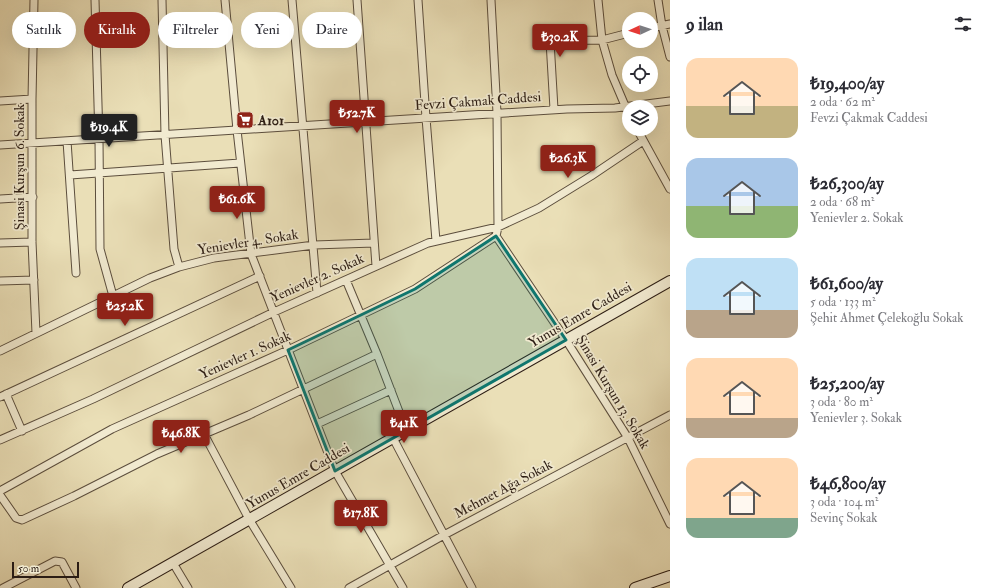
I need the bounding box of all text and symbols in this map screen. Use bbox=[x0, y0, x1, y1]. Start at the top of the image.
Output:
chip: Satılık bbox=[12, 12, 76, 48]
chip: Kiralık bbox=[84, 12, 150, 48]
chip: Filtreler bbox=[158, 12, 233, 48]
chip: Yeni bbox=[241, 12, 294, 48]
chip: Daire bbox=[302, 12, 362, 48]
north arrow bbox=[622, 12, 658, 48]
map controls bbox=[622, 12, 658, 136]
icon: filters bbox=[952, 13, 974, 35]
text: 9 ilan bbox=[686, 14, 723, 35]
pin: ₺30.2K bbox=[527, 24, 593, 58]
text: ₺30.2K bbox=[541, 29, 579, 45]
button: locate bbox=[622, 56, 658, 92]
text: ₺19,400/ay bbox=[810, 73, 884, 94]
icon: home bbox=[718, 74, 766, 122]
street label: Fevzi Çakmak Caddesi bbox=[414, 88, 542, 114]
text: 2 oda · 62 m² bbox=[810, 94, 875, 110]
pin: ₺52.7K bbox=[324, 100, 390, 134]
button: layers bbox=[622, 100, 658, 136]
street label: Şinasi Kurşun 6. Sokak bbox=[11, 104, 28, 230]
text: ₺52.7K bbox=[339, 105, 375, 121]
supermarket icon: A101 bbox=[235, 110, 255, 130]
text: Fevzi Çakmak Caddesi bbox=[810, 110, 928, 126]
place label: A101 bbox=[257, 112, 284, 129]
pin: ₺19.4K bbox=[76, 114, 142, 148]
text: ₺19.4K bbox=[90, 119, 128, 135]
pin: ₺26.3K bbox=[535, 145, 601, 179]
text: ₺26.3K bbox=[549, 150, 587, 166]
text: ₺26,300/ay bbox=[810, 173, 884, 194]
icon: home bbox=[718, 174, 766, 222]
pin: ₺61.6K bbox=[204, 186, 270, 220]
text: ₺61.6K bbox=[219, 191, 255, 207]
text: 2 oda · 68 m² bbox=[810, 194, 875, 210]
text: Yenievler 2. Sokak bbox=[810, 210, 904, 226]
street label: Yenievler 4. Sokak bbox=[197, 226, 300, 258]
street label: Yenievler 2. Sokak bbox=[268, 250, 367, 306]
text: ₺61,600/ay bbox=[810, 273, 883, 294]
icon: home bbox=[718, 274, 766, 322]
street label: Yunus Emre Caddesi bbox=[525, 278, 635, 352]
pin: ₺25.2K bbox=[92, 293, 158, 327]
text: 5 oda · 133 m² bbox=[810, 294, 876, 310]
text: ₺25.2K bbox=[106, 298, 144, 314]
text: Şehit Ahmet Çelekoğlu Sokak bbox=[810, 310, 964, 326]
street label: Yenievler 1. Sokak bbox=[197, 327, 294, 383]
street label: Şinasi Kurşun 13. Sokak bbox=[572, 332, 654, 452]
text: ₺25,200/ay bbox=[810, 373, 884, 394]
icon: home bbox=[718, 374, 766, 422]
text: 3 oda · 80 m² bbox=[810, 394, 873, 410]
pin: ₺41K bbox=[380, 410, 428, 444]
text: Yenievler 3. Sokak bbox=[810, 410, 902, 426]
text: ₺41K bbox=[390, 415, 418, 431]
pin: ₺46.8K bbox=[148, 420, 214, 454]
text: ₺46.8K bbox=[162, 425, 200, 441]
street label: Yunus Emre Caddesi bbox=[243, 439, 353, 513]
street label: Mehmet Ağa Sokak bbox=[451, 456, 555, 522]
text: ₺46,800/ay bbox=[810, 473, 886, 494]
icon: home bbox=[718, 474, 766, 522]
text: 3 oda · 104 m² bbox=[810, 494, 878, 510]
pin: ₺17.8K bbox=[328, 500, 394, 534]
text: ₺17.8K bbox=[343, 505, 379, 521]
text: Sevinç Sokak bbox=[810, 510, 877, 526]
scale bar bbox=[12, 560, 79, 579]
text: 50 m bbox=[18, 562, 39, 575]

